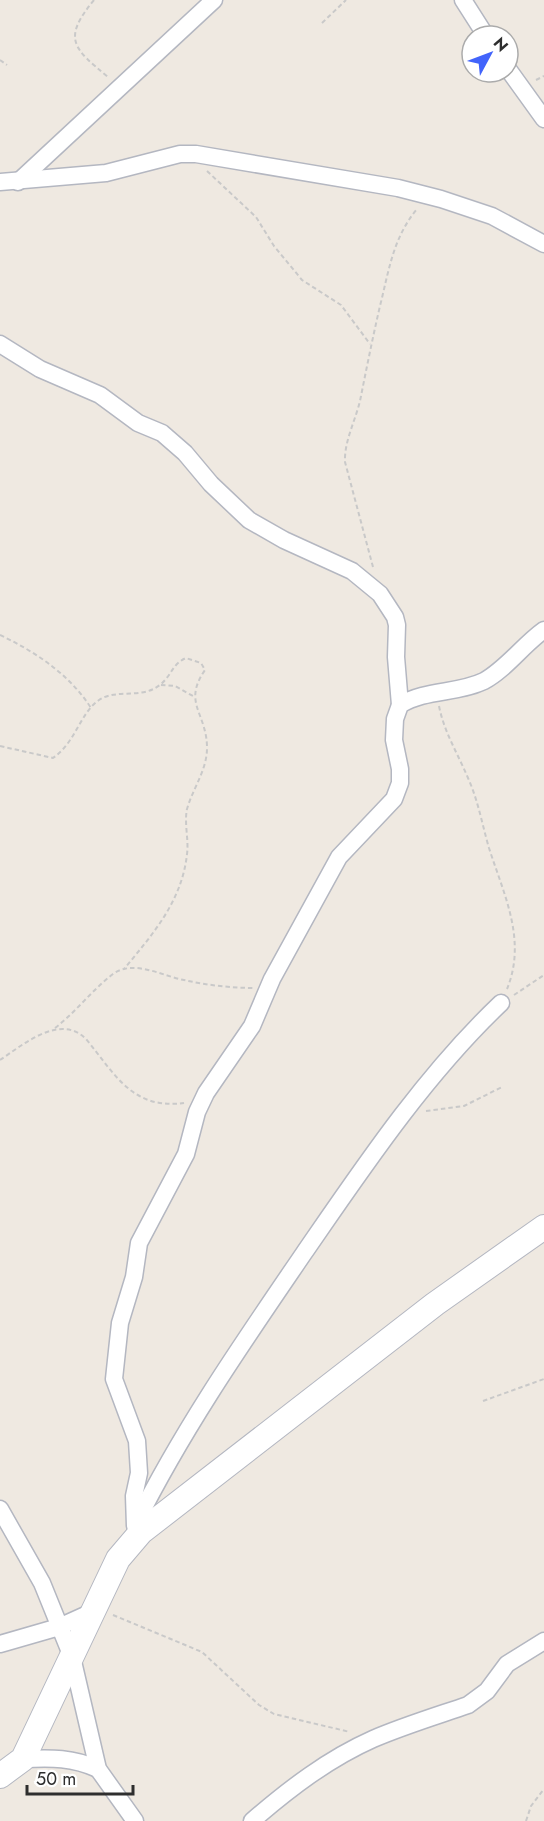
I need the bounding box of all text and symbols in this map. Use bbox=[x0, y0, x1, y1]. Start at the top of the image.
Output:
north arrow bbox=[460, 24, 520, 84]
text: N bbox=[488, 32, 514, 57]
scale bar bbox=[27, 1758, 134, 1796]
text: 50 m bbox=[36, 1766, 76, 1792]

